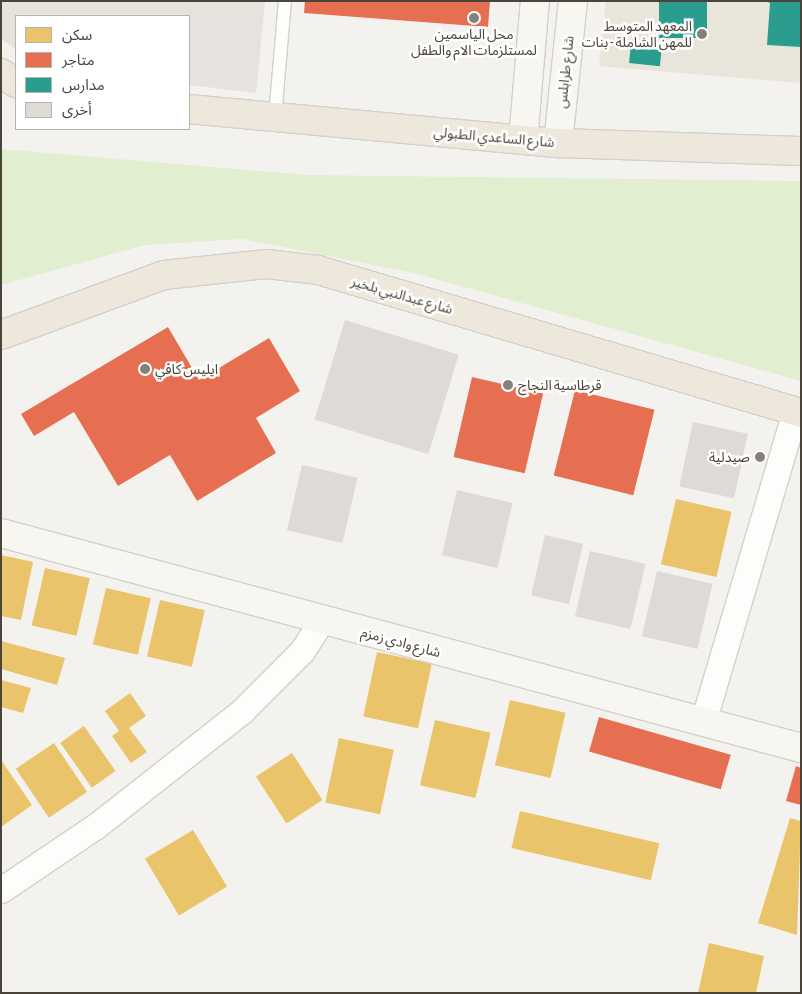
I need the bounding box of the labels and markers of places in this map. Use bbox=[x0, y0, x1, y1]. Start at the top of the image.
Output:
marker: محل الياسمين لمستلزمات الام والطفل bbox=[468, 12, 480, 24]
place label: المعهد المتوسط للمهن الشاملة - بنات bbox=[582, 18, 692, 50]
place label: محل الياسمين لمستلزمات الام والطفل bbox=[411, 26, 537, 58]
marker: المعهد المتوسط للمهن الشاملة - بنات bbox=[696, 28, 708, 40]
place label: ايليس كافي bbox=[155, 361, 218, 377]
marker: ايليس كافي bbox=[139, 363, 151, 375]
place label: قرطاسية النجاح bbox=[518, 377, 602, 393]
marker: قرطاسية النجاح bbox=[502, 379, 514, 391]
place label: صيدلية bbox=[709, 449, 750, 465]
marker: صيدلية bbox=[754, 451, 766, 463]

